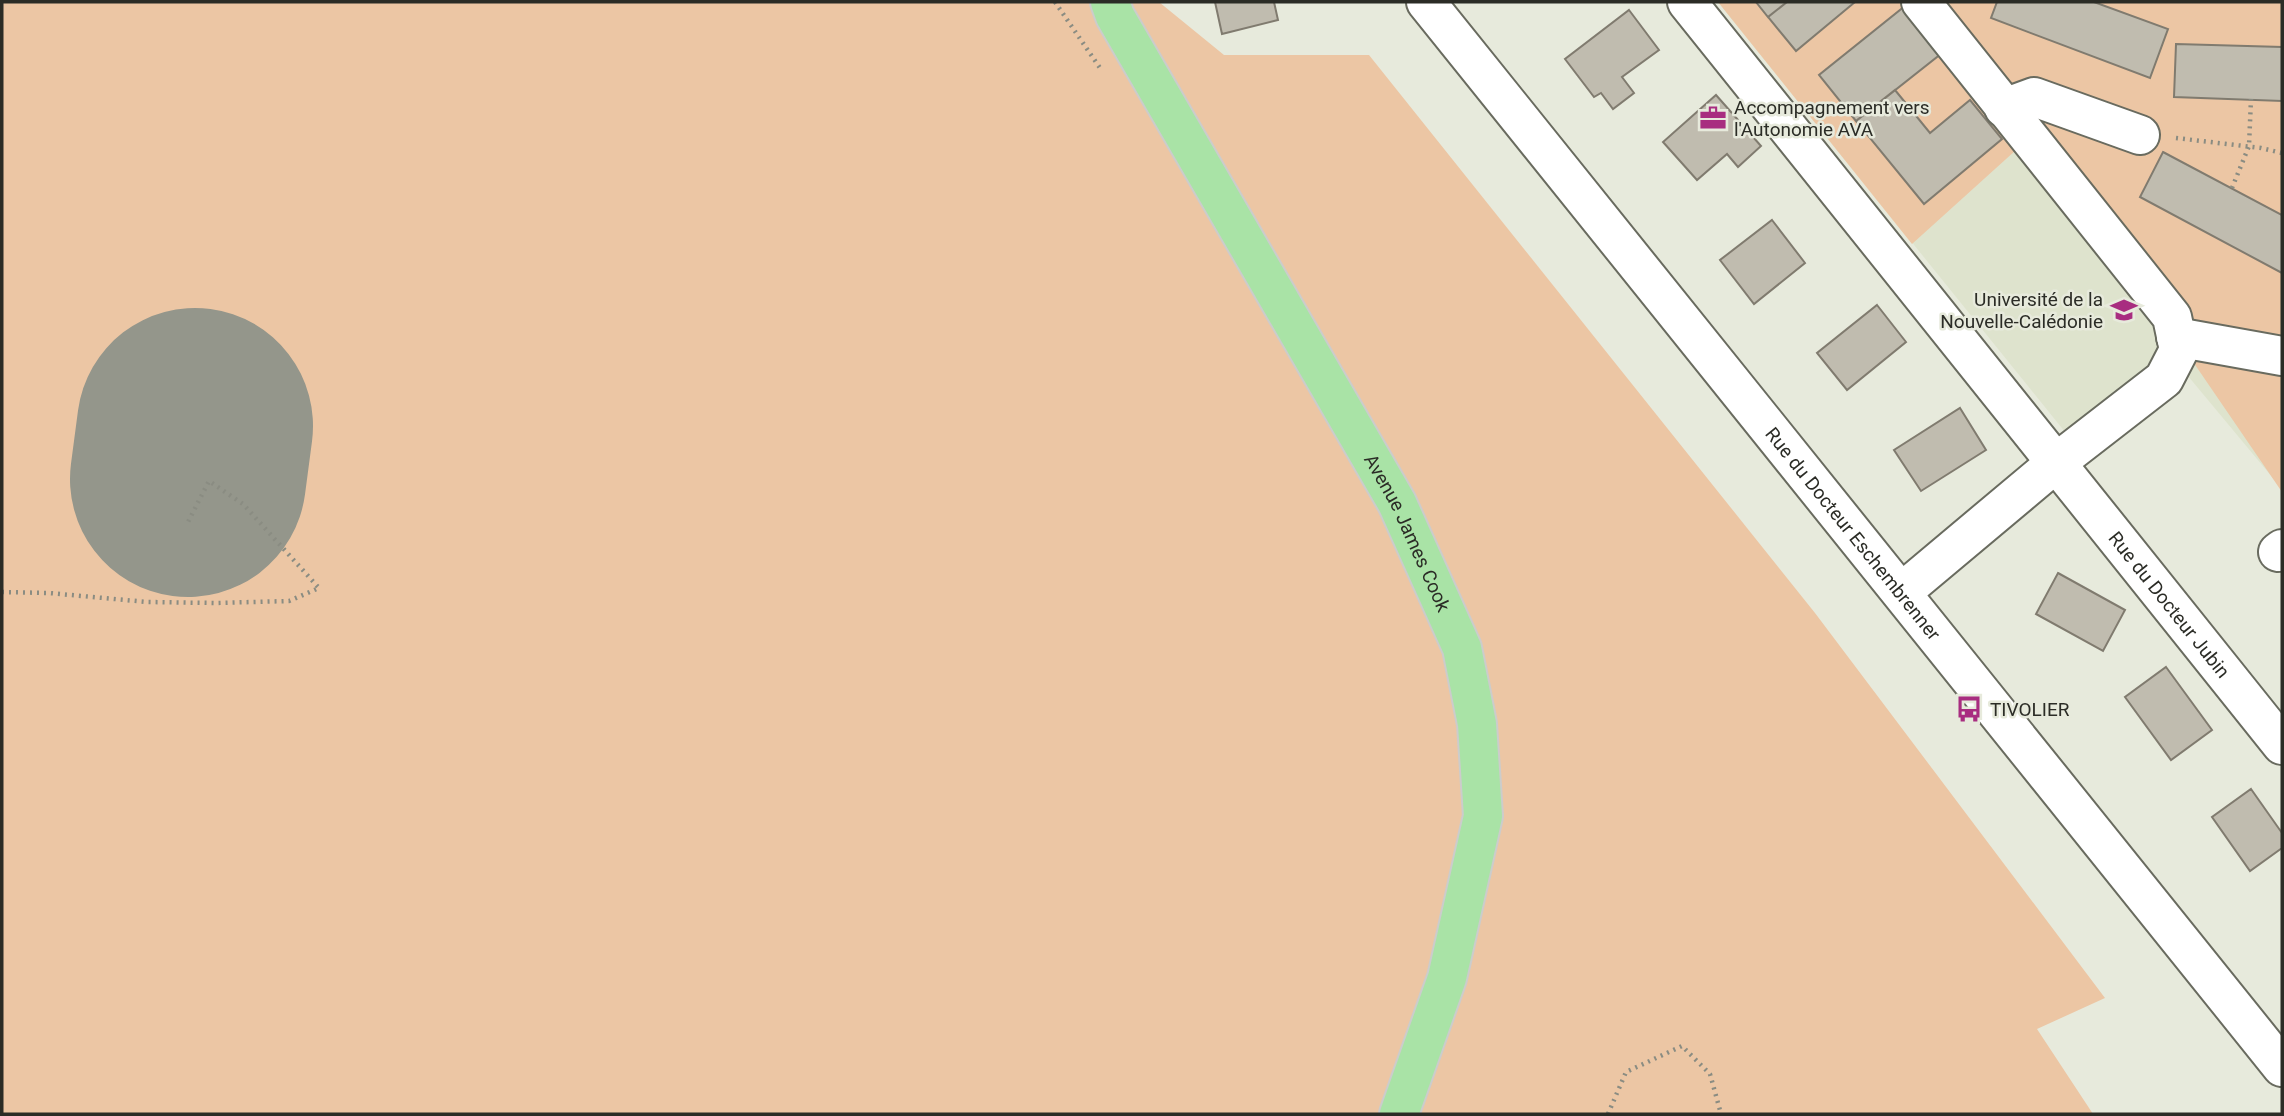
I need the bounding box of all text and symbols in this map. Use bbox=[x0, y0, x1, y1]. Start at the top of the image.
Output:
place label: Accompagnement vers l'Autonomie AVA bbox=[1734, 96, 1930, 141]
office icon: Accompagnement vers l'Autonomie AVA bbox=[1698, 103, 1728, 133]
place label: Université de la Nouvelle-Calédonie bbox=[1940, 288, 2103, 333]
school or university icon: Université de la Nouvelle-Calédonie bbox=[2109, 295, 2139, 325]
street label: Rue du Docteur Eschembrenner bbox=[1761, 423, 1946, 645]
street label: Avenue James Cook bbox=[1360, 450, 1456, 615]
street label: Rue du Docteur Jubin bbox=[2104, 527, 2235, 682]
bus stop icon: TIVOLIER bbox=[1954, 694, 1984, 724]
place label: TIVOLIER bbox=[1990, 698, 2070, 721]

